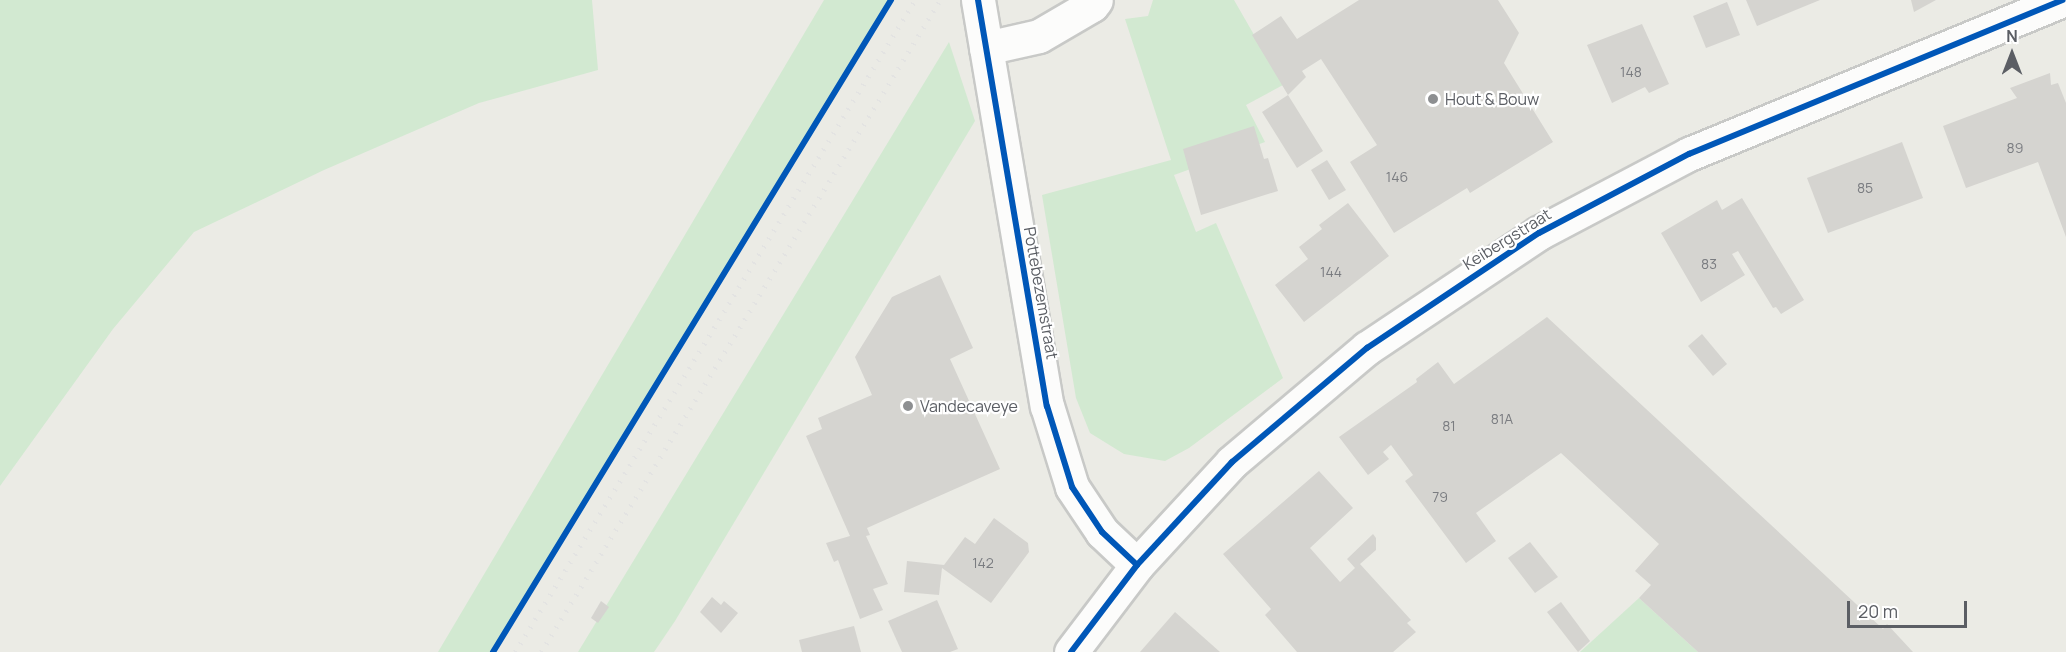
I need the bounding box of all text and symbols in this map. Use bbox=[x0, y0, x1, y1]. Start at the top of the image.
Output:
north arrow bbox=[1982, 24, 2042, 84]
text: N bbox=[2006, 25, 2018, 47]
house number: 148 bbox=[1620, 64, 1642, 80]
place label: Hout & Bouw bbox=[1445, 89, 1539, 109]
marker: Hout & Bouw bbox=[1426, 92, 1440, 106]
house number: 89 bbox=[2007, 140, 2023, 156]
house number: 146 bbox=[1386, 169, 1408, 185]
house number: 85 bbox=[1857, 180, 1873, 196]
street label: Keibergstraat bbox=[1459, 204, 1555, 274]
street label: Pottebezemstraat bbox=[1020, 225, 1062, 361]
house number: 83 bbox=[1701, 256, 1717, 272]
house number: 144 bbox=[1320, 264, 1342, 280]
place label: Vandecaveye bbox=[920, 396, 1018, 416]
marker: Vandecaveye bbox=[901, 399, 915, 413]
house number: 81A bbox=[1491, 411, 1513, 427]
house number: 81 bbox=[1442, 418, 1456, 434]
house number: 79 bbox=[1432, 489, 1448, 505]
house number: 142 bbox=[972, 555, 994, 571]
scale bar bbox=[1850, 589, 1970, 627]
text: 20 m bbox=[1858, 599, 1898, 623]

